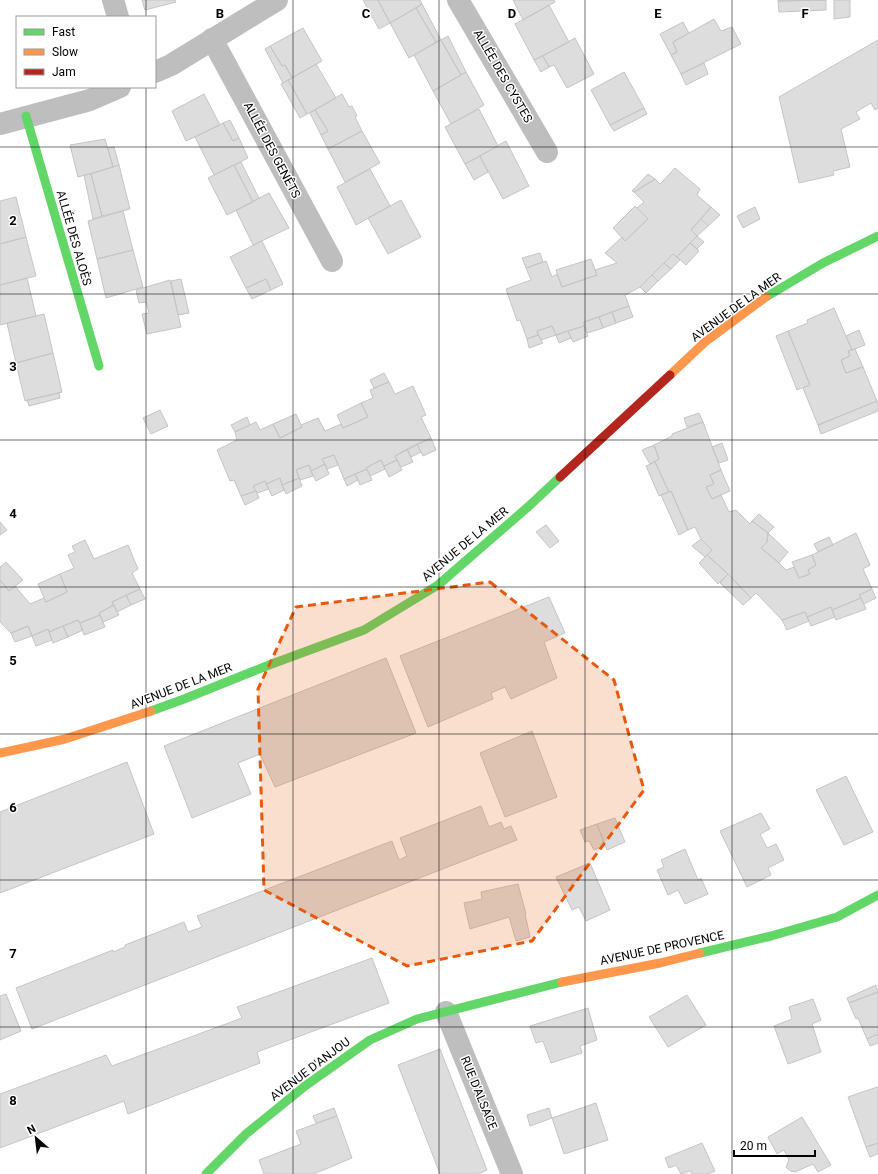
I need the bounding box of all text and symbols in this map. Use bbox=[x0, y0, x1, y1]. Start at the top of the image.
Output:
text: B bbox=[216, 6, 224, 21]
text: C bbox=[362, 6, 371, 21]
text: D bbox=[508, 6, 516, 21]
text: E bbox=[654, 6, 662, 21]
text: F bbox=[801, 6, 809, 21]
legend bbox=[16, 16, 156, 88]
text: Fast bbox=[52, 25, 75, 39]
street label: ALLÉE DES CYSTES bbox=[471, 26, 536, 125]
text: Slow bbox=[52, 45, 78, 59]
text: Jam bbox=[52, 65, 76, 79]
street label: ALLÉE DES GENÊTS bbox=[241, 99, 304, 200]
street label: ALLÉE DES ALOÈS bbox=[54, 189, 95, 287]
text: 2 bbox=[9, 213, 17, 228]
street label: AVENUE DE LA MER bbox=[688, 269, 784, 344]
text: 3 bbox=[9, 359, 17, 374]
street label: AVENUE DE LA MER bbox=[419, 504, 511, 584]
text: 4 bbox=[9, 506, 17, 521]
text: 5 bbox=[9, 653, 17, 668]
street label: AVENUE DE LA MER bbox=[128, 660, 234, 712]
text: 6 bbox=[9, 800, 17, 815]
street label: AVENUE DE PROVENCE bbox=[599, 928, 725, 968]
text: 7 bbox=[9, 946, 17, 961]
street label: AVENUE D'ANJOU bbox=[267, 1034, 353, 1104]
street label: RUE D'ALSACE bbox=[458, 1054, 500, 1132]
text: 8 bbox=[9, 1093, 17, 1108]
north arrow bbox=[16, 1118, 56, 1158]
text: N bbox=[25, 1122, 38, 1137]
scale bar bbox=[734, 1132, 815, 1158]
text: 20 m bbox=[740, 1139, 767, 1153]

